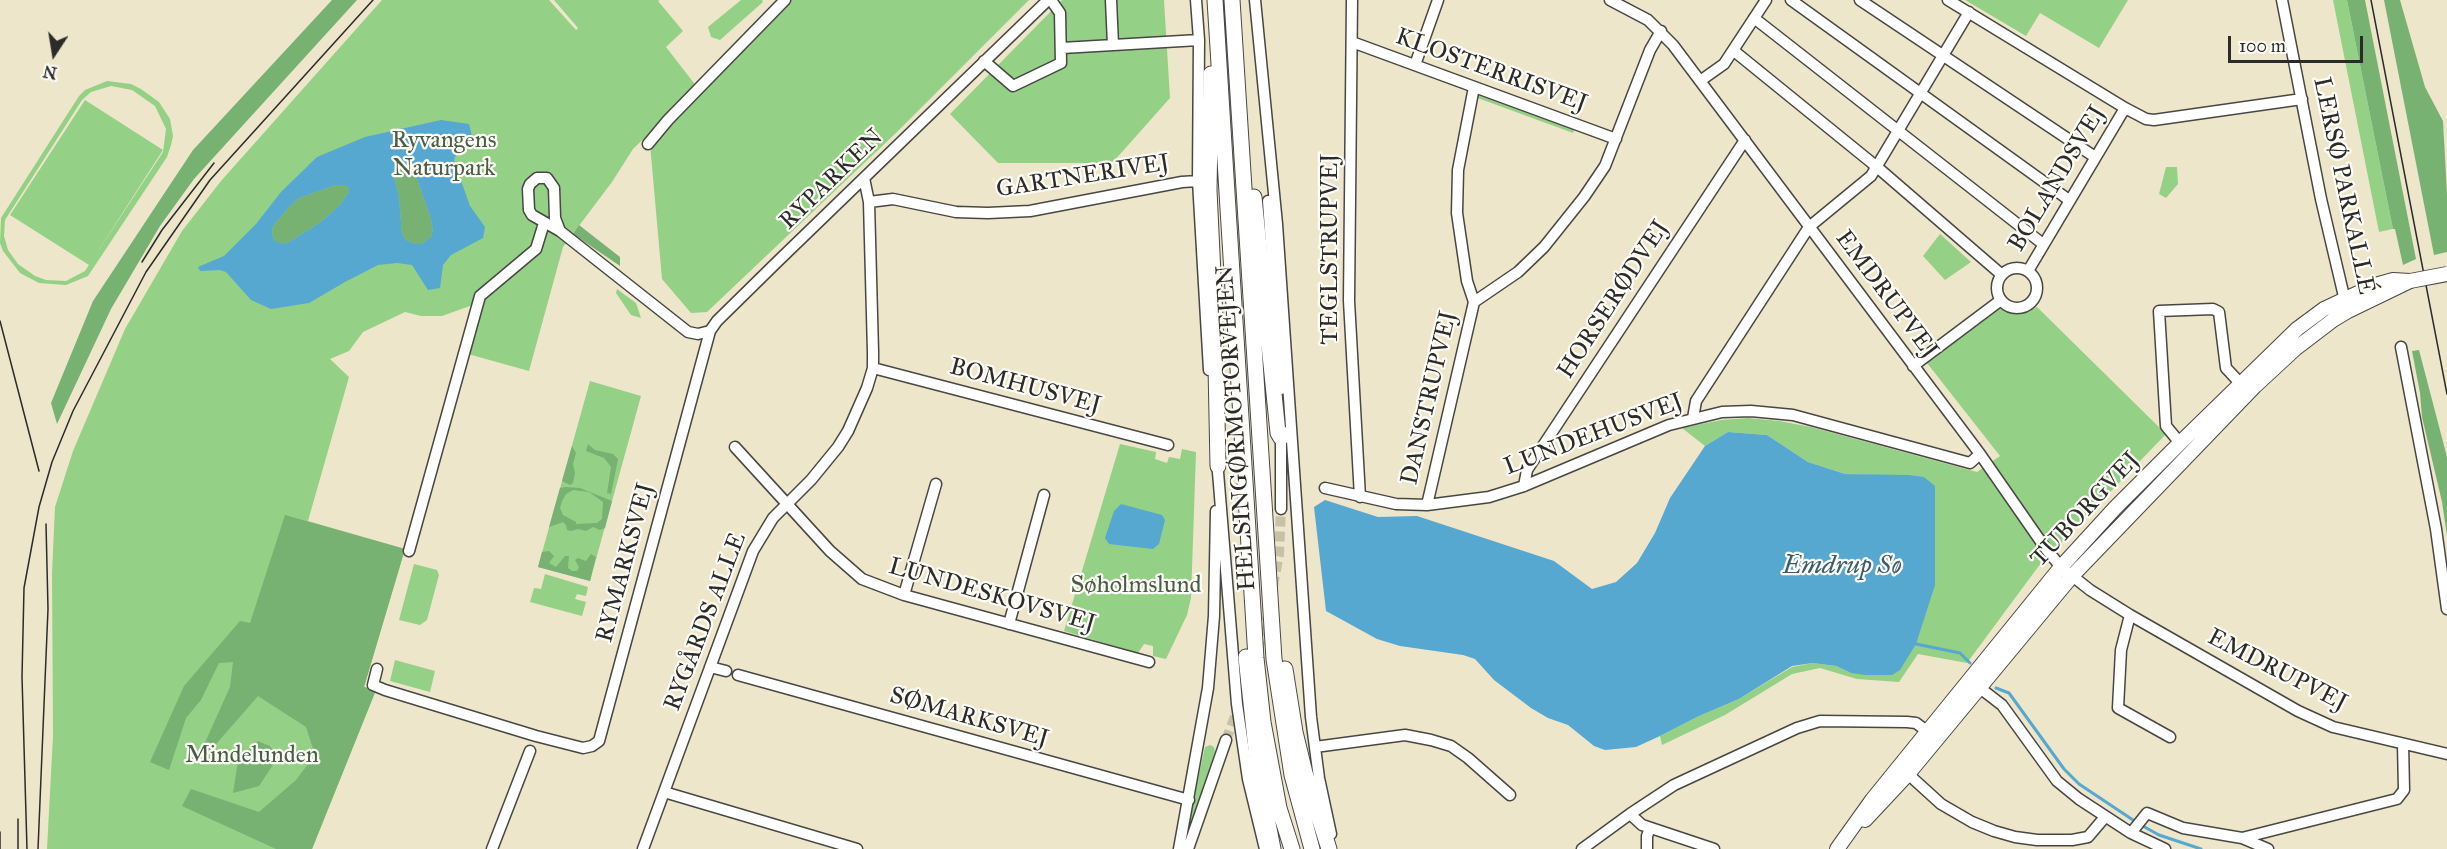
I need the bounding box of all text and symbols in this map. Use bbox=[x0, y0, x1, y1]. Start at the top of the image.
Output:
street label: KLOSTERRISVEJ bbox=[1391, 23, 1591, 119]
north arrow bbox=[24, 24, 84, 84]
scale bar bbox=[2231, 24, 2366, 62]
text: 100 m bbox=[2239, 35, 2286, 57]
text: N bbox=[42, 61, 59, 83]
street label: LERSØ PARKALLÉ bbox=[2306, 75, 2380, 297]
street label: BOLANDSVEJ bbox=[2003, 101, 2113, 257]
street label: RYPARKEN bbox=[774, 124, 890, 236]
park label: Ryvangens Naturpark bbox=[391, 127, 497, 183]
street label: GARTNERIVEJ bbox=[994, 149, 1172, 205]
street label: TEGLSTRUPVEJ bbox=[1317, 153, 1345, 345]
street label: HORSERØDVEJ bbox=[1552, 216, 1676, 384]
street label: EMDRUPVEJ bbox=[1829, 225, 1943, 365]
street label: HELSINGØRMOTORVEJEN bbox=[1211, 264, 1263, 592]
street label: DANSTRUPVEJ bbox=[1396, 308, 1464, 488]
street label: BOMHUSVEJ bbox=[946, 353, 1104, 421]
street label: LUNDEHUSVEJ bbox=[1501, 388, 1687, 482]
street label: TUBORGVEJ bbox=[2025, 447, 2147, 573]
street label: RYMARKSVEJ bbox=[591, 480, 661, 646]
street label: RYGÅRDS ALLE bbox=[659, 529, 753, 715]
water label: Emdrup Sø bbox=[1782, 551, 1902, 583]
street label: LUNDESKOVSVEJ bbox=[885, 553, 1099, 639]
park label: Søholmslund bbox=[1071, 572, 1201, 600]
street label: EMDRUPVEJ bbox=[2202, 623, 2352, 719]
street label: SØMARKSVEJ bbox=[886, 682, 1052, 754]
park label: Mindelunden bbox=[185, 742, 319, 770]

